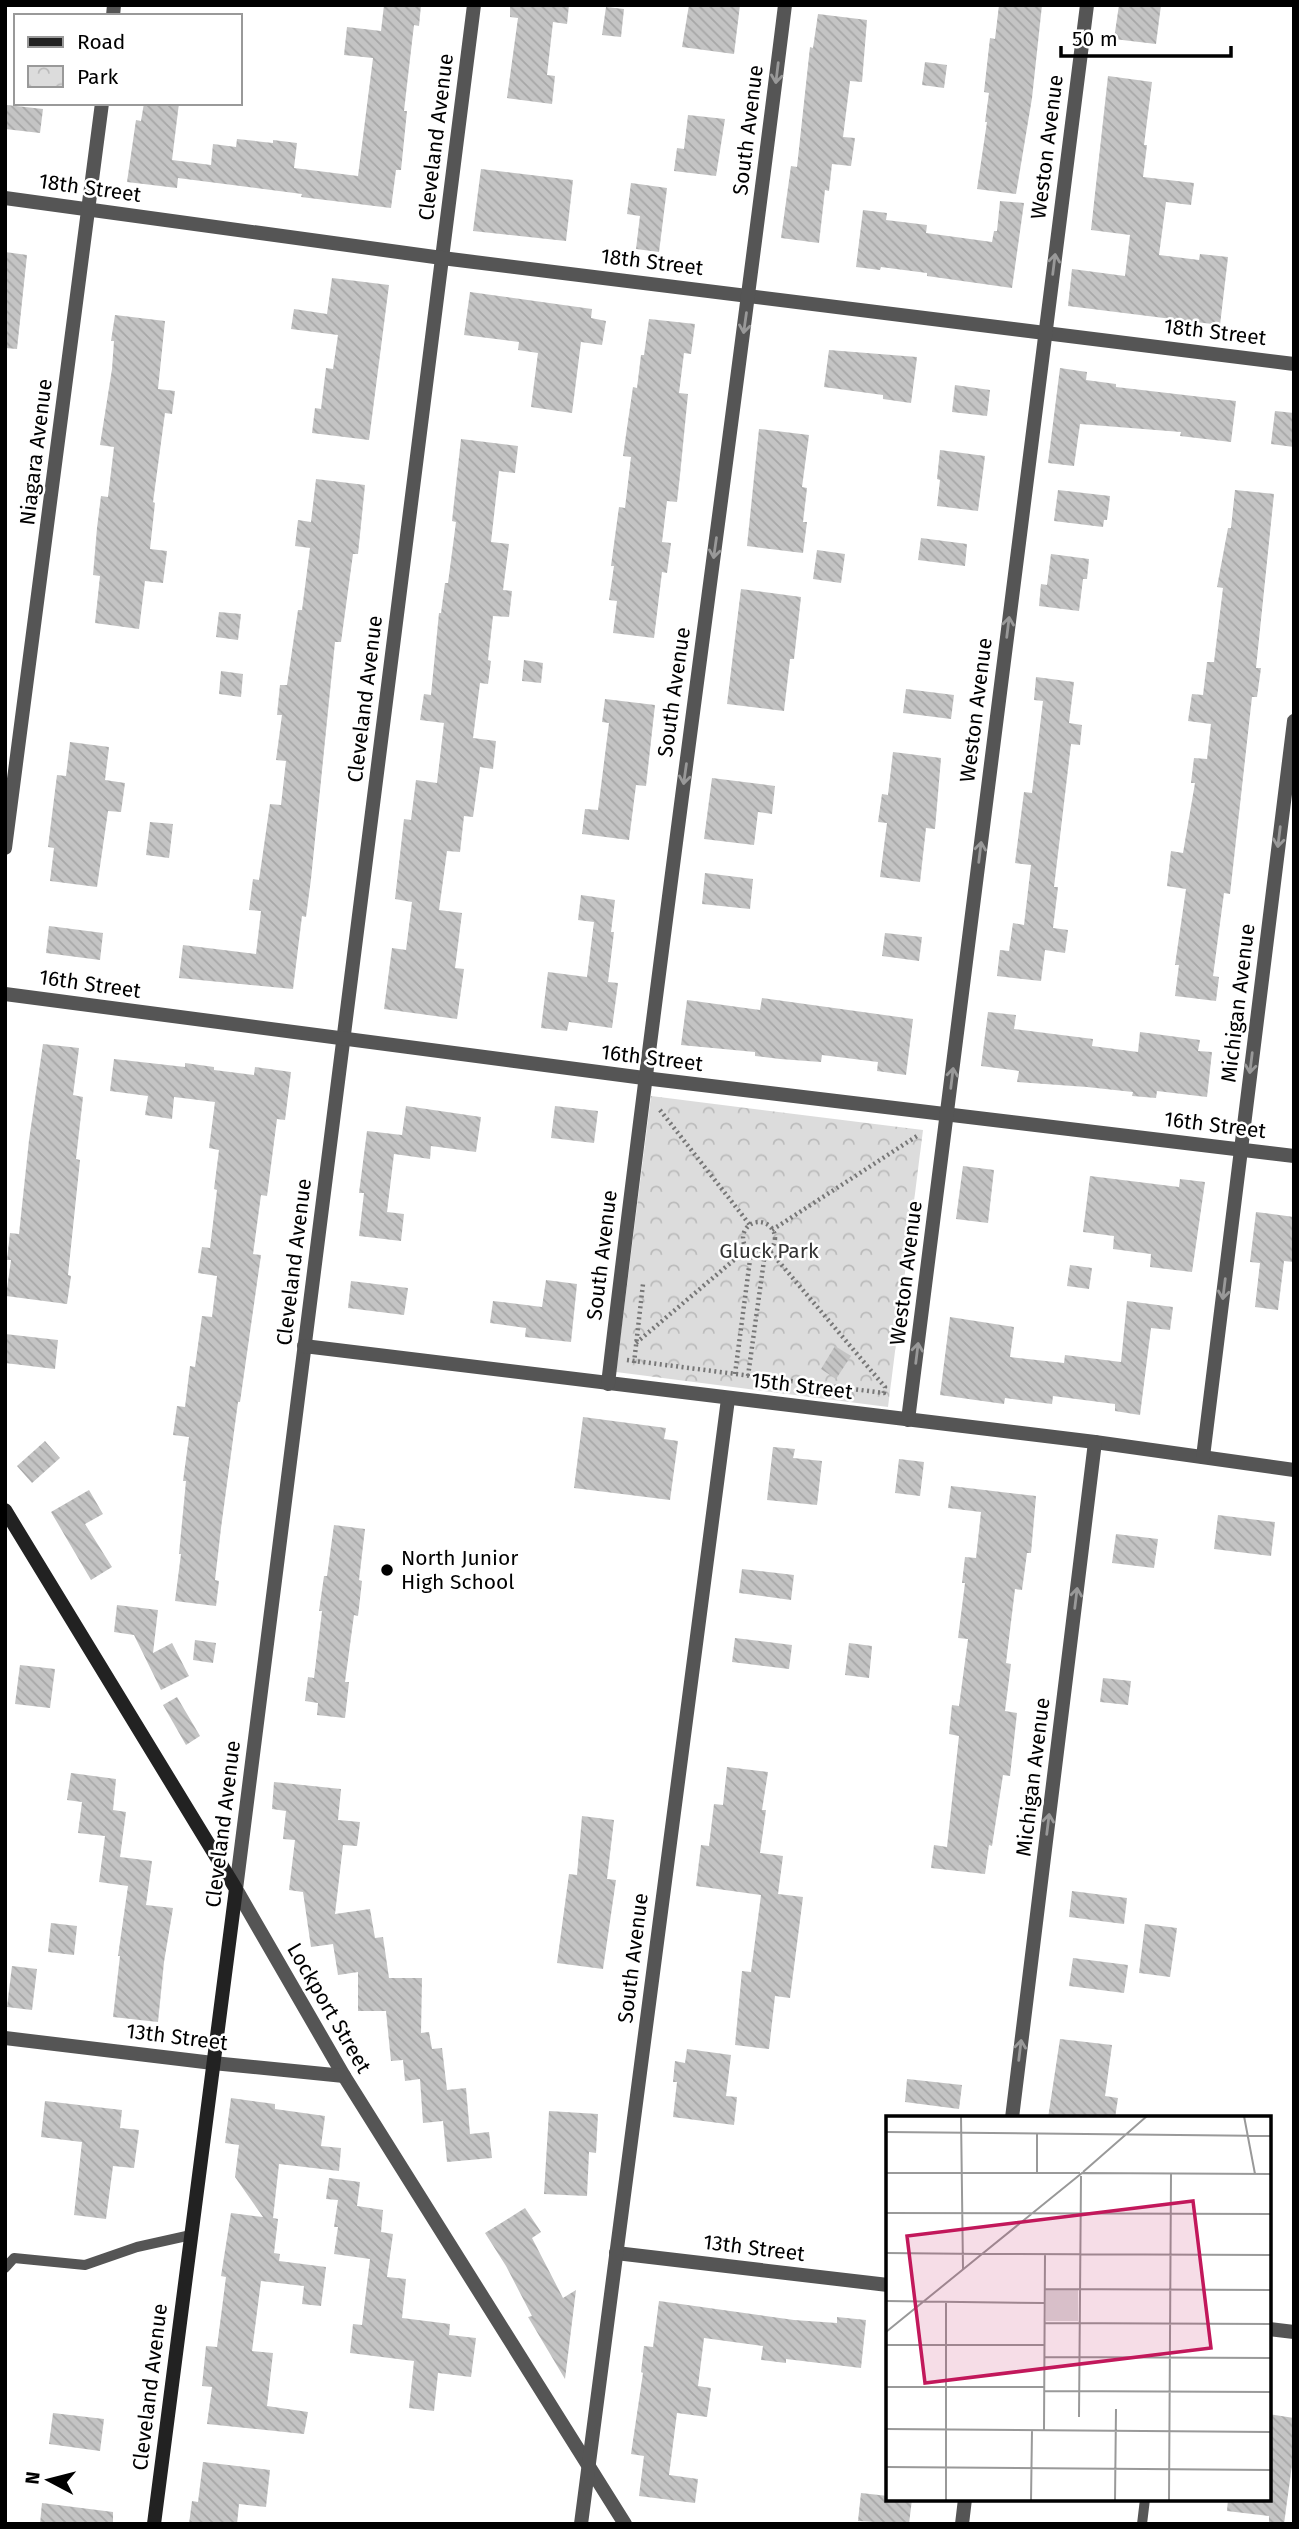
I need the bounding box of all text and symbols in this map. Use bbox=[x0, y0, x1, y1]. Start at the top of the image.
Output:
legend bbox=[14, 14, 242, 105]
scale bar bbox=[1061, 14, 1231, 58]
text: 50 m bbox=[1072, 26, 1118, 52]
text: Road bbox=[77, 29, 125, 55]
street label: Cleveland Avenue bbox=[413, 52, 459, 222]
one-way arrow bbox=[770, 61, 783, 84]
street label: South Avenue bbox=[727, 63, 769, 197]
text: Park bbox=[77, 64, 119, 90]
street label: Weston Avenue bbox=[1025, 73, 1069, 221]
street label: 18th Street bbox=[37, 168, 143, 208]
street label: 18th Street bbox=[599, 243, 705, 281]
one-way arrow bbox=[1047, 253, 1060, 275]
one-way arrow bbox=[739, 311, 752, 334]
street label: 18th Street bbox=[1162, 313, 1268, 351]
street label: Niagara Avenue bbox=[14, 377, 58, 527]
one-way arrow bbox=[708, 537, 721, 559]
street label: Cleveland Avenue bbox=[342, 614, 388, 784]
one-way arrow bbox=[1002, 616, 1015, 639]
street label: South Avenue bbox=[652, 625, 696, 759]
street label: Weston Avenue bbox=[954, 636, 998, 784]
one-way arrow bbox=[678, 762, 691, 785]
one-way arrow bbox=[1273, 825, 1286, 848]
one-way arrow bbox=[973, 842, 986, 864]
street label: Michigan Avenue bbox=[1215, 922, 1261, 1084]
street label: 16th Street bbox=[37, 964, 143, 1004]
street label: 16th Street bbox=[599, 1039, 705, 1077]
one-way arrow bbox=[1245, 1051, 1258, 1074]
one-way arrow bbox=[945, 1067, 958, 1090]
street label: 16th Street bbox=[1162, 1106, 1268, 1144]
street label: Cleveland Avenue bbox=[271, 1177, 317, 1347]
street label: South Avenue bbox=[581, 1188, 623, 1322]
street label: Weston Avenue bbox=[884, 1199, 928, 1347]
park label: Gluck Park bbox=[719, 1238, 819, 1264]
one-way arrow bbox=[1217, 1277, 1230, 1300]
one-way arrow bbox=[910, 1342, 923, 1364]
street label: 15th Street bbox=[750, 1367, 855, 1405]
place label: North Junior High School bbox=[401, 1545, 518, 1595]
marker: North Junior High School bbox=[379, 1562, 395, 1578]
one-way arrow bbox=[1069, 1588, 1082, 1610]
street label: Michigan Avenue bbox=[1010, 1696, 1056, 1858]
street label: Cleveland Avenue bbox=[200, 1739, 246, 1909]
one-way arrow bbox=[1042, 1813, 1055, 1836]
street label: South Avenue bbox=[612, 1891, 654, 2025]
street label: Lockport Street bbox=[281, 1938, 377, 2078]
street label: 13th Street bbox=[125, 2018, 230, 2056]
one-way arrow bbox=[1014, 2039, 1027, 2062]
inset map bbox=[886, 2116, 1271, 2501]
street label: 13th Street bbox=[702, 2229, 807, 2267]
street label: Cleveland Avenue bbox=[127, 2302, 173, 2472]
north arrow bbox=[14, 2445, 84, 2515]
text: N bbox=[20, 2470, 45, 2486]

